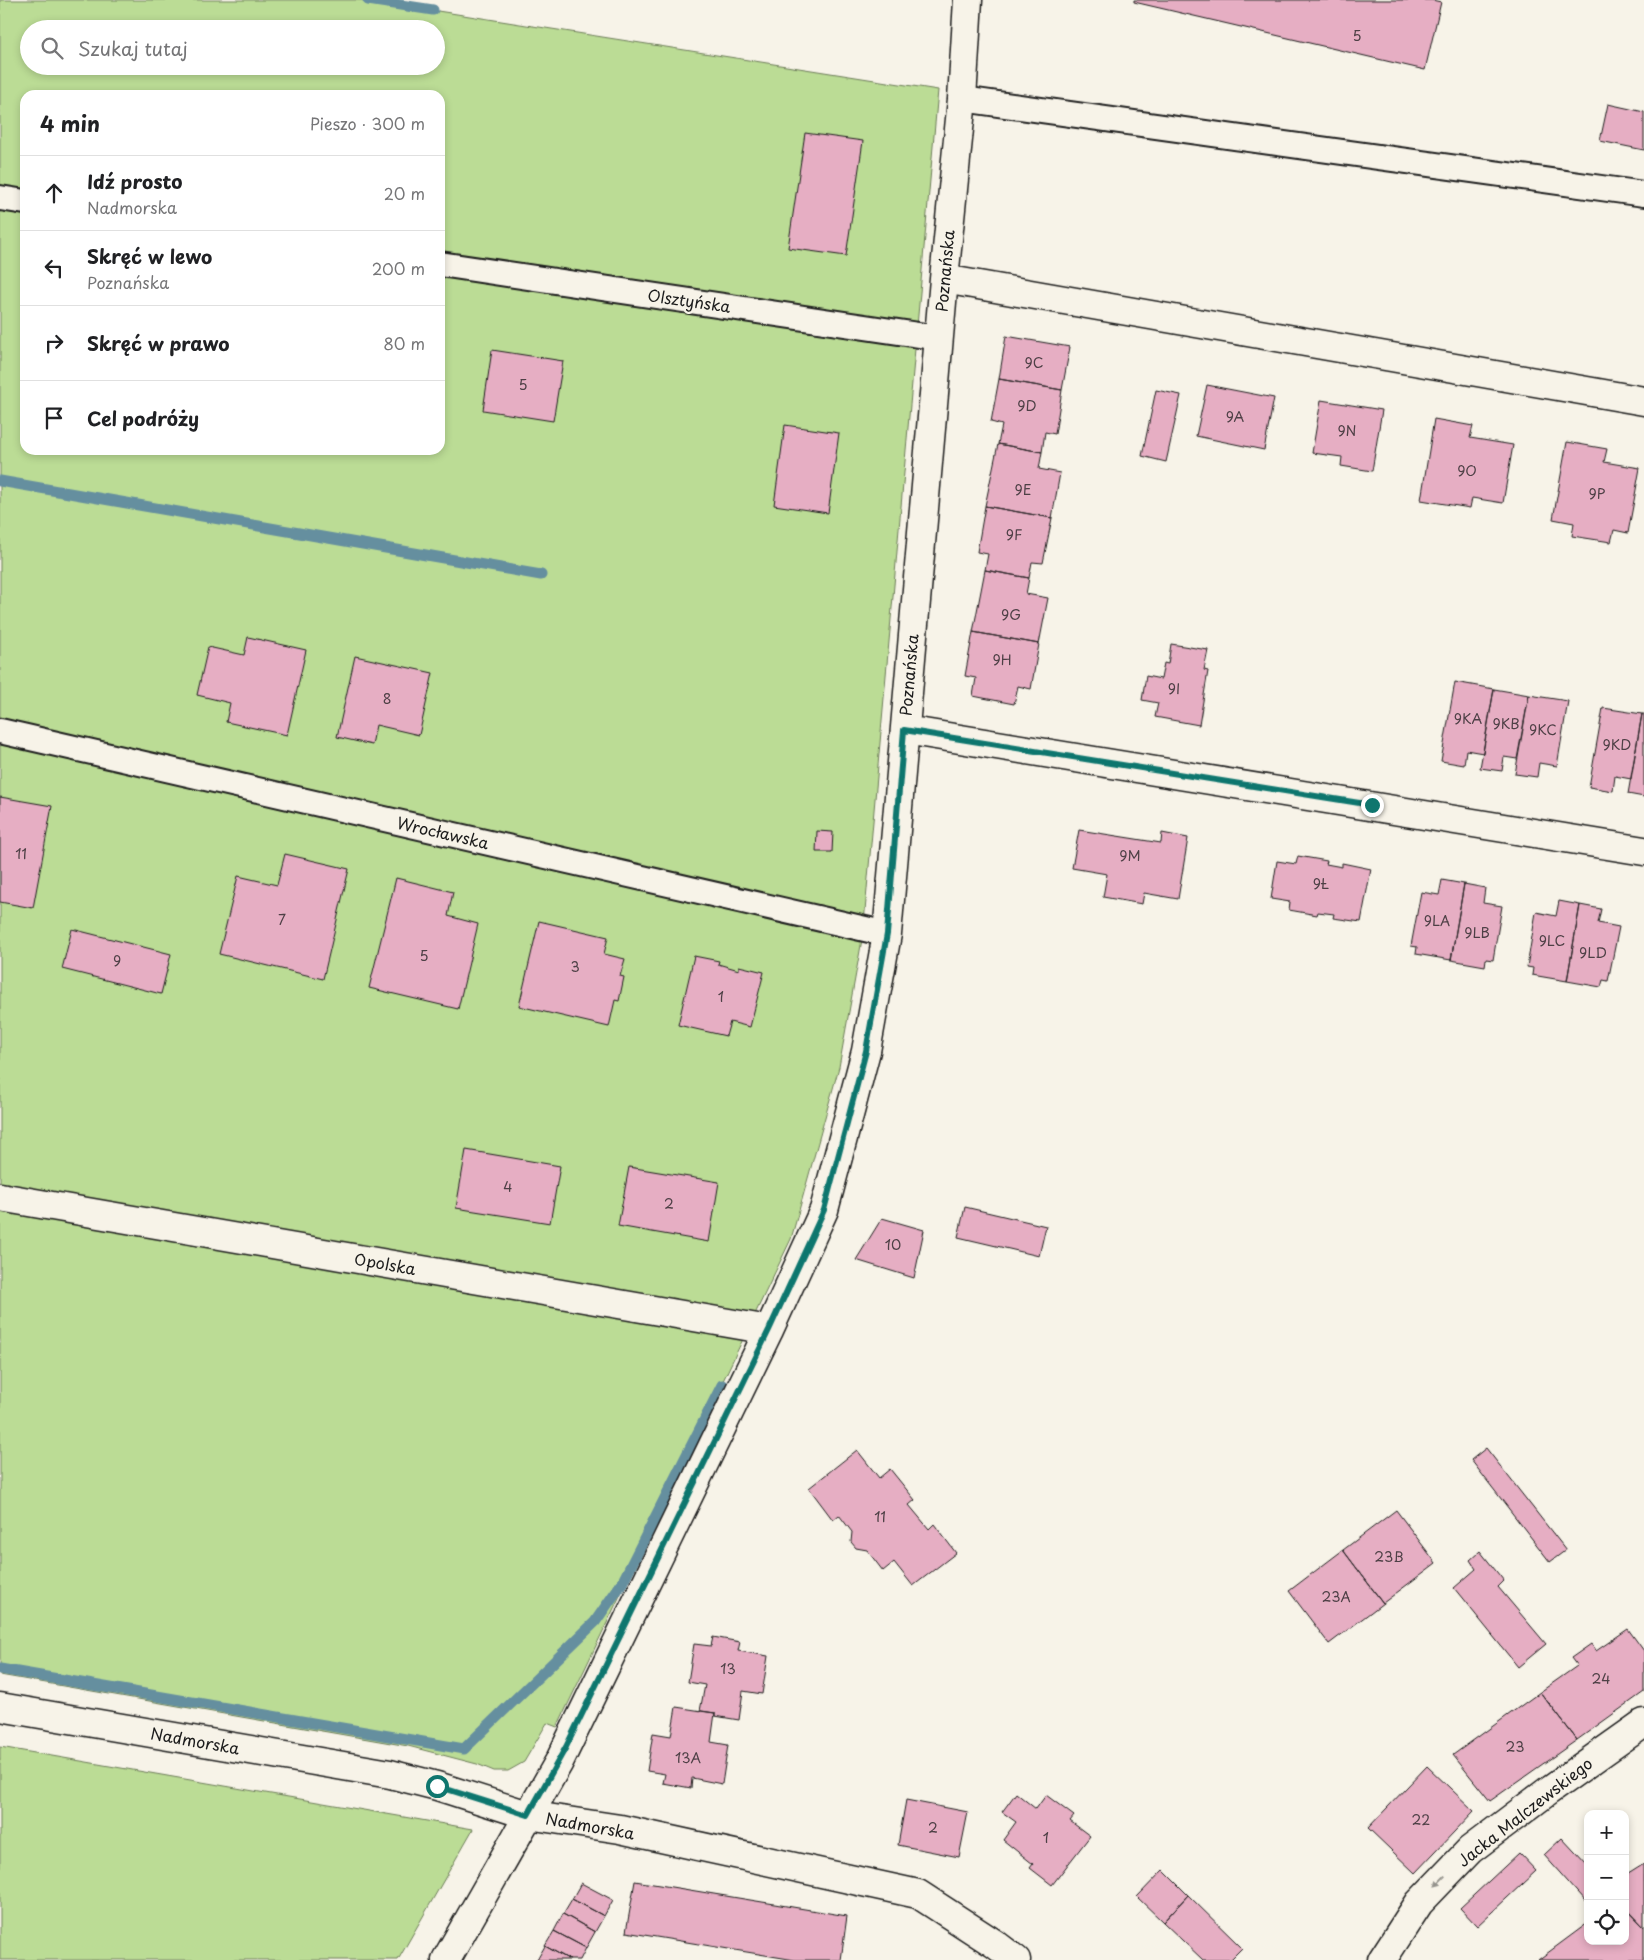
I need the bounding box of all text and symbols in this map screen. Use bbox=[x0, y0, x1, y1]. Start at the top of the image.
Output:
search box bbox=[20, 20, 445, 75]
house number: 5 bbox=[1352, 25, 1362, 46]
icon: search bbox=[38, 34, 66, 62]
text: Szukaj tutaj bbox=[78, 34, 188, 62]
text: 4 min bbox=[40, 107, 100, 139]
text: Pieszo · 300 m bbox=[310, 111, 425, 135]
text: Idź prosto bbox=[87, 167, 183, 195]
icon: ahead bbox=[40, 179, 68, 207]
text: 20 m bbox=[384, 181, 425, 205]
text: Nadmorska bbox=[87, 195, 177, 219]
street label: Poznańska bbox=[928, 229, 960, 313]
text: Skręć w lewo bbox=[87, 242, 212, 270]
icon: left bbox=[40, 254, 68, 282]
text: 200 m bbox=[372, 256, 425, 280]
text: Poznańska bbox=[87, 270, 169, 294]
street label: Olsztyńska bbox=[646, 282, 732, 318]
icon: right bbox=[40, 329, 68, 357]
text: Skręć w prawo bbox=[87, 329, 230, 357]
text: 80 m bbox=[383, 331, 425, 355]
house number: 9C bbox=[1025, 352, 1043, 373]
house number: 5 bbox=[518, 374, 528, 395]
house number: 9D bbox=[1017, 395, 1037, 416]
icon: arrive bbox=[40, 404, 68, 432]
text: Cel podróży bbox=[87, 404, 199, 432]
house number: 9A bbox=[1226, 406, 1245, 427]
house number: 9N bbox=[1337, 420, 1357, 441]
house number: 9O bbox=[1457, 460, 1477, 481]
house number: 9E bbox=[1015, 479, 1032, 500]
house number: 9P bbox=[1589, 483, 1606, 504]
house number: 9F bbox=[1006, 524, 1022, 545]
house number: 9G bbox=[1001, 604, 1021, 625]
street label: Poznańska bbox=[892, 633, 924, 717]
house number: 9H bbox=[992, 649, 1012, 670]
house number: 9I bbox=[1168, 678, 1180, 699]
house number: 8 bbox=[383, 688, 391, 709]
house number: 9KA bbox=[1454, 708, 1483, 729]
house number: 9KB bbox=[1492, 713, 1520, 734]
house number: 9KC bbox=[1529, 719, 1557, 740]
house number: 9KD bbox=[1603, 734, 1631, 755]
route end bbox=[1361, 794, 1384, 817]
street label: Wrocławska bbox=[395, 810, 492, 854]
house number: 11 bbox=[15, 843, 27, 864]
house number: 9M bbox=[1119, 845, 1141, 866]
house number: 9Ł bbox=[1313, 873, 1329, 894]
house number: 7 bbox=[278, 909, 286, 930]
house number: 9LA bbox=[1424, 910, 1450, 931]
house number: 9LB bbox=[1464, 922, 1490, 943]
house number: 9LC bbox=[1539, 930, 1565, 951]
house number: 9LD bbox=[1579, 942, 1607, 963]
house number: 5 bbox=[419, 945, 429, 966]
house number: 9 bbox=[113, 950, 121, 971]
house number: 3 bbox=[570, 956, 580, 977]
house number: 1 bbox=[718, 986, 724, 1007]
house number: 4 bbox=[503, 1176, 513, 1197]
house number: 2 bbox=[664, 1193, 674, 1214]
house number: 10 bbox=[885, 1234, 901, 1255]
street label: Opolska bbox=[352, 1246, 418, 1280]
house number: 11 bbox=[874, 1506, 886, 1527]
house number: 23B bbox=[1374, 1546, 1404, 1567]
house number: 23A bbox=[1321, 1586, 1351, 1607]
house number: 13 bbox=[720, 1658, 736, 1679]
house number: 24 bbox=[1592, 1668, 1610, 1689]
street label: Nadmorska bbox=[149, 1720, 242, 1760]
house number: 23 bbox=[1506, 1736, 1524, 1757]
house number: 13A bbox=[675, 1747, 701, 1768]
street label: Jacka Malczewskiego bbox=[1452, 1751, 1597, 1872]
route start bbox=[426, 1775, 449, 1798]
street label: Nadmorska bbox=[544, 1805, 637, 1845]
house number: 22 bbox=[1412, 1809, 1430, 1830]
map controls bbox=[1584, 1810, 1629, 1945]
button: + bbox=[1584, 1810, 1629, 1855]
house number: 2 bbox=[928, 1817, 938, 1838]
house number: 1 bbox=[1043, 1827, 1049, 1848]
button: − bbox=[1584, 1855, 1629, 1900]
one-way arrow bbox=[1434, 1875, 1446, 1887]
button: locate bbox=[1584, 1900, 1629, 1945]

